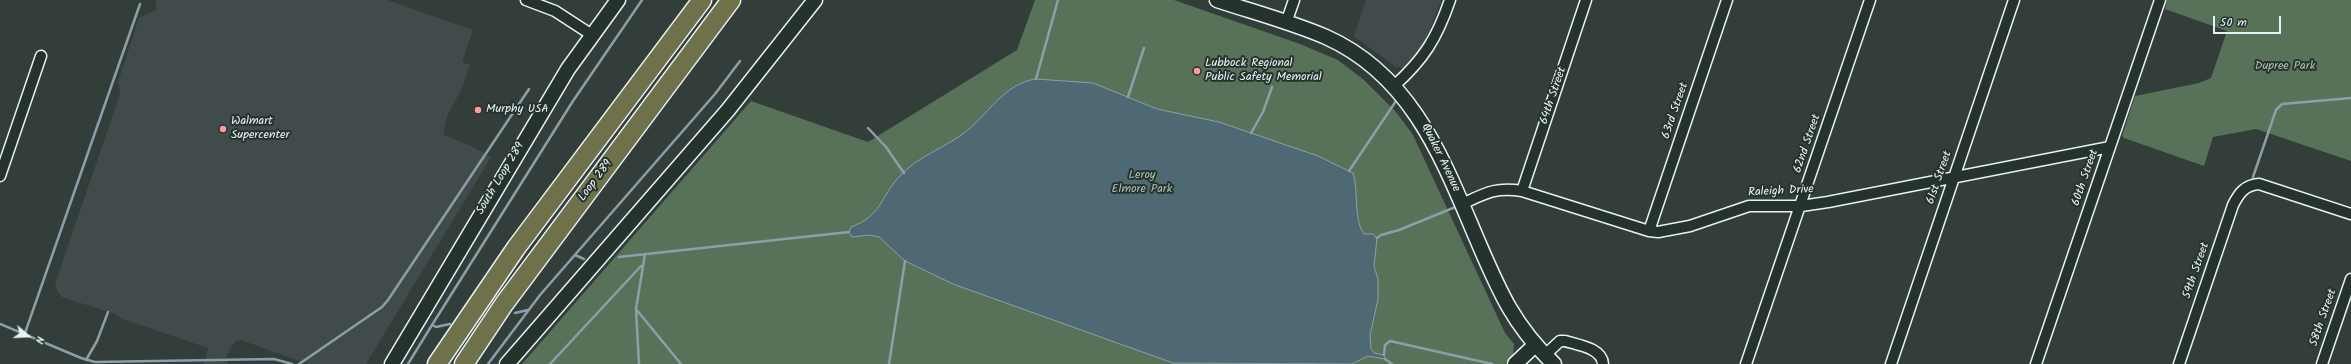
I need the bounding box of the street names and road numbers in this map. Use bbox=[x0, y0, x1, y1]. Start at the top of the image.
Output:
street label: 64th Street bbox=[1537, 65, 1571, 127]
street label: 63rd Street bbox=[1660, 81, 1692, 141]
street label: 62nd Street bbox=[1791, 113, 1825, 175]
street label: Quaker Avenue bbox=[1417, 121, 1463, 195]
street label: South Loop 289 bbox=[474, 140, 528, 218]
street label: 60th Street bbox=[2070, 148, 2102, 208]
street label: 61st Street bbox=[1924, 149, 1956, 207]
street label: Loop 289 bbox=[576, 157, 616, 205]
street label: Raleigh Drive bbox=[1748, 183, 1814, 201]
street label: 59th Street bbox=[2181, 241, 2213, 301]
street label: 58th Street bbox=[2307, 287, 2341, 349]

